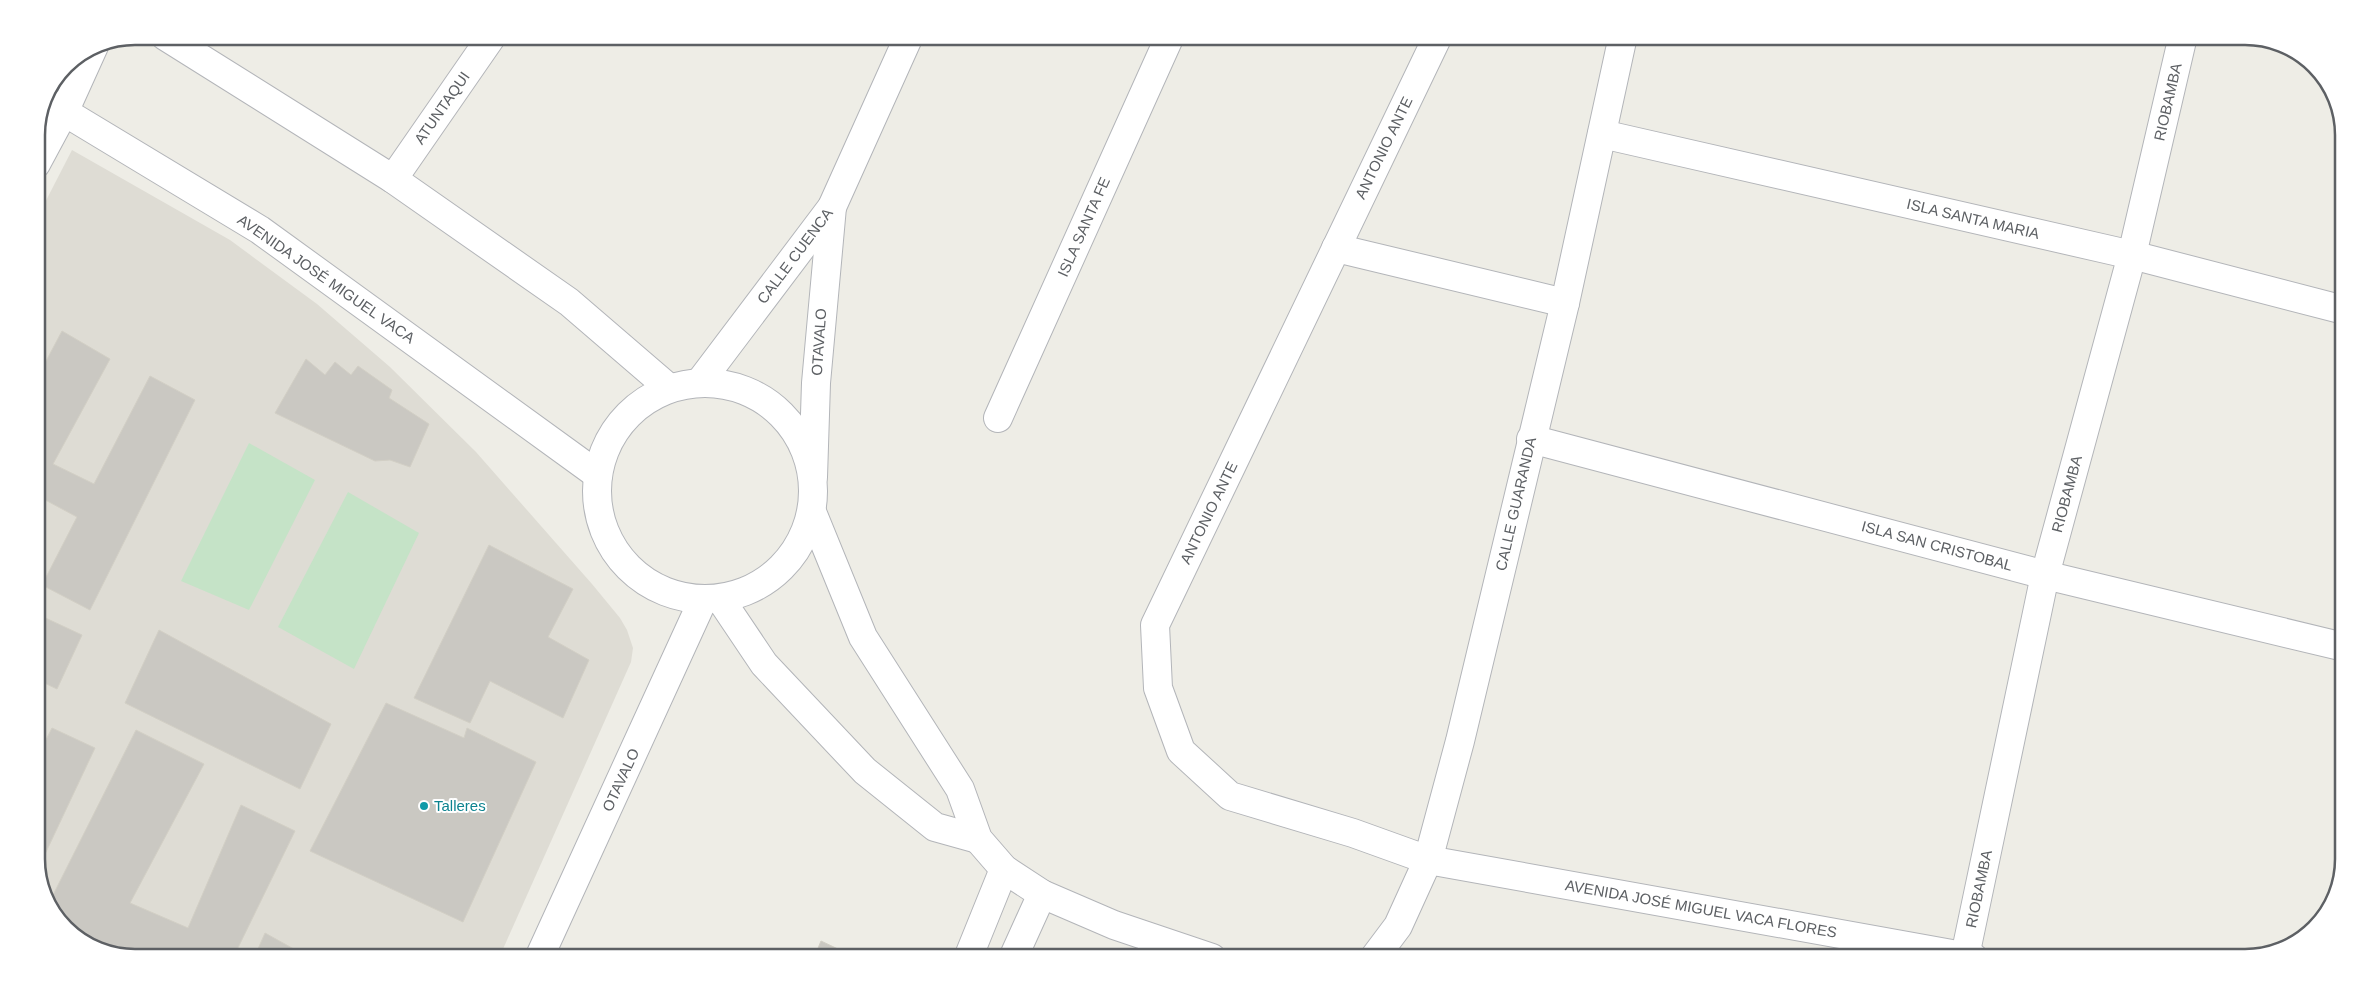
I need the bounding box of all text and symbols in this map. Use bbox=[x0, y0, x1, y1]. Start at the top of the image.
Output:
street label: RIOBAMBA bbox=[2150, 61, 2185, 142]
street label: ATUNTAQUI bbox=[410, 68, 473, 147]
street label: ANTONIO ANTE bbox=[1351, 94, 1416, 202]
street label: ISLA SANTA FE bbox=[1054, 174, 1113, 279]
street label: ISLA SANTA MARIA bbox=[1905, 195, 2041, 242]
street label: CALLE CUENCA bbox=[753, 205, 836, 307]
street label: AVENIDA JOSÉ MIGUEL VACA bbox=[234, 211, 418, 346]
street label: OTAVALO bbox=[808, 308, 829, 376]
street label: CALLE GUARANDA bbox=[1492, 435, 1539, 572]
street label: RIOBAMBA bbox=[2048, 453, 2085, 534]
street label: ANTONIO ANTE bbox=[1176, 459, 1241, 567]
street label: ISLA SAN CRISTOBAL bbox=[1860, 517, 2014, 574]
street label: OTAVALO bbox=[599, 746, 643, 814]
place label: Talleres bbox=[434, 797, 486, 814]
marker: Talleres bbox=[418, 800, 430, 812]
street label: RIOBAMBA bbox=[1962, 848, 1995, 929]
street label: AVENIDA JOSÉ MIGUEL VACA FLORES bbox=[1564, 876, 1838, 941]

